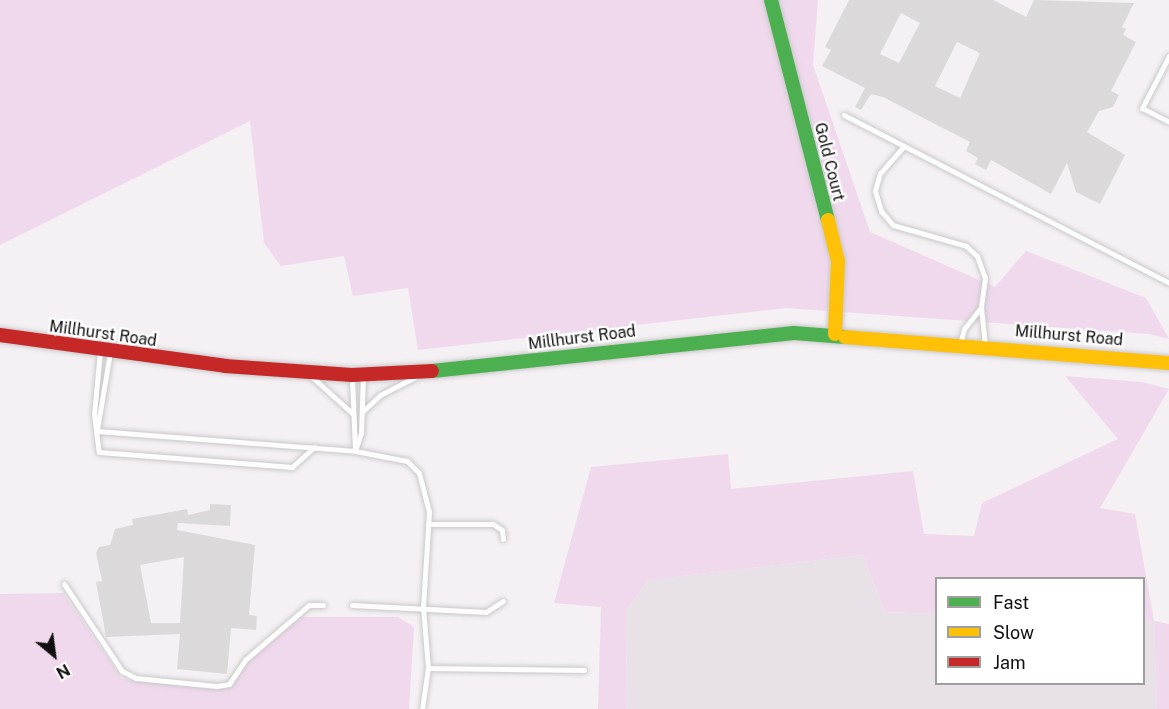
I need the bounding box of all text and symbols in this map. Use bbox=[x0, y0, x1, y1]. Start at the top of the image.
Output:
street label: Gold Court bbox=[810, 121, 848, 203]
street label: Millhurst Road bbox=[48, 317, 158, 351]
street label: Millhurst Road bbox=[527, 322, 637, 354]
street label: Millhurst Road bbox=[1014, 322, 1124, 350]
legend bbox=[935, 577, 1145, 685]
text: Fast bbox=[993, 592, 1029, 613]
text: Slow bbox=[993, 622, 1034, 643]
north arrow bbox=[24, 625, 84, 685]
text: Jam bbox=[993, 652, 1026, 673]
text: N bbox=[53, 660, 73, 683]

